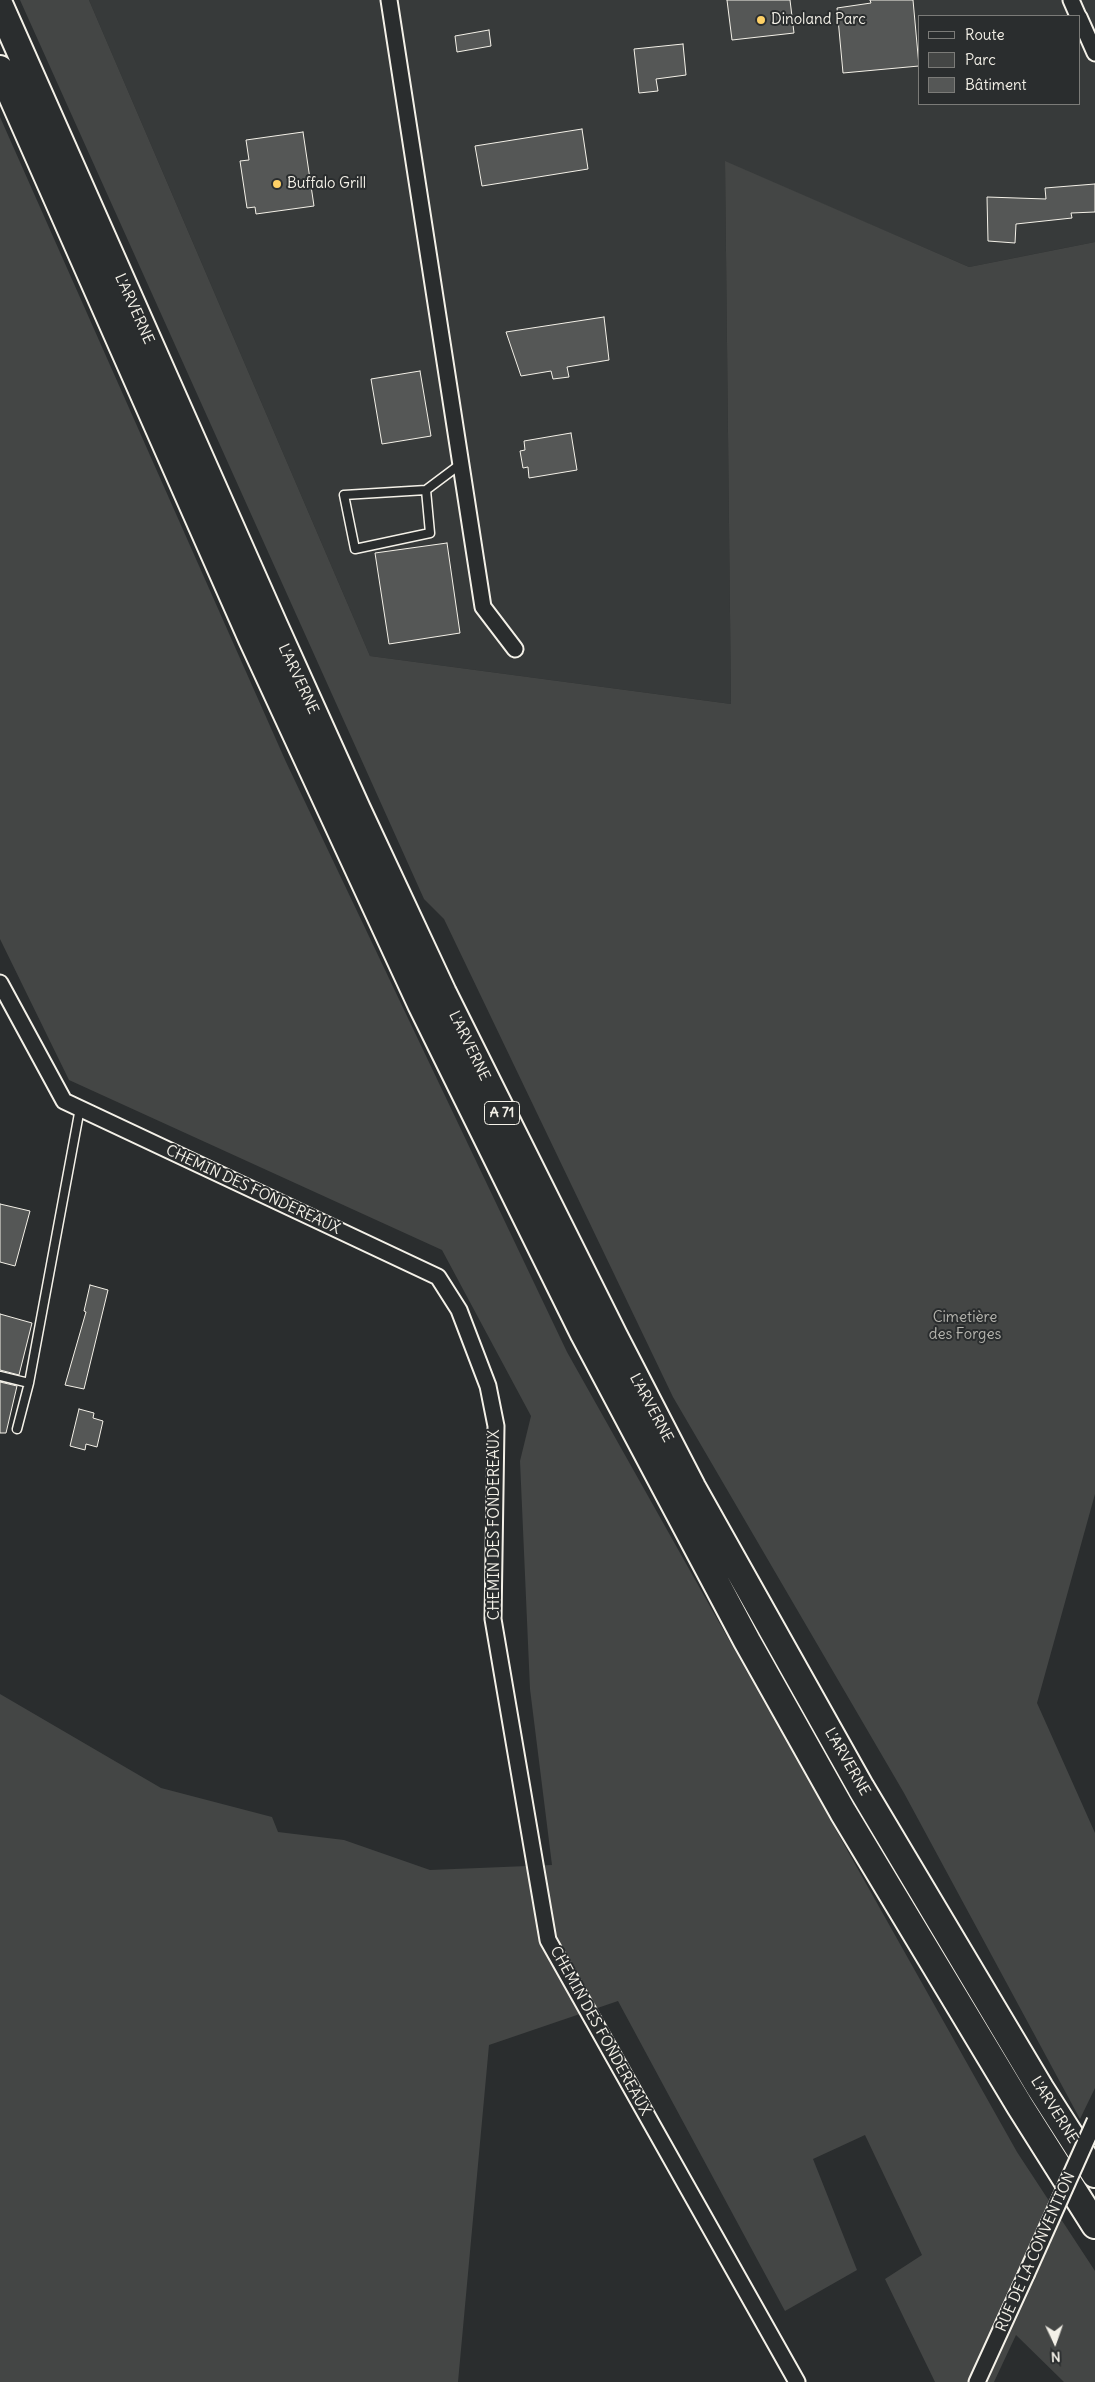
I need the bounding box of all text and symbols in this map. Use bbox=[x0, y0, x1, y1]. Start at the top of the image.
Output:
place label: Dinoland Parc bbox=[771, 11, 866, 29]
marker: Dinoland Parc bbox=[755, 14, 767, 26]
legend bbox=[918, 15, 1080, 105]
text: Route bbox=[965, 25, 1005, 44]
text: Parc bbox=[965, 50, 996, 69]
text: Bâtiment bbox=[965, 75, 1027, 94]
place label: Buffalo Grill bbox=[287, 175, 366, 193]
marker: Buffalo Grill bbox=[271, 178, 283, 190]
street label: L'ARVERNE bbox=[110, 271, 158, 347]
street label: L'ARVERNE bbox=[274, 641, 322, 717]
street label: L'ARVERNE bbox=[444, 1008, 494, 1084]
road number: A 71 bbox=[484, 1102, 520, 1124]
street label: CHEMIN DES FONDEREAUX bbox=[163, 1142, 343, 1238]
park label: Cimetière des Forges bbox=[929, 1309, 1001, 1344]
street label: L'ARVERNE bbox=[625, 1371, 677, 1445]
street label: CHEMIN DES FONDEREAUX bbox=[486, 1430, 504, 1620]
street label: L'ARVERNE bbox=[820, 1725, 874, 1799]
street label: CHEMIN DES FONDEREAUX bbox=[546, 1943, 654, 2119]
street label: L'ARVERNE bbox=[1026, 2073, 1082, 2147]
street label: RUE DE LA CONVENTION bbox=[993, 2169, 1079, 2335]
north arrow bbox=[1030, 2317, 1080, 2367]
text: N bbox=[1050, 2348, 1061, 2366]

